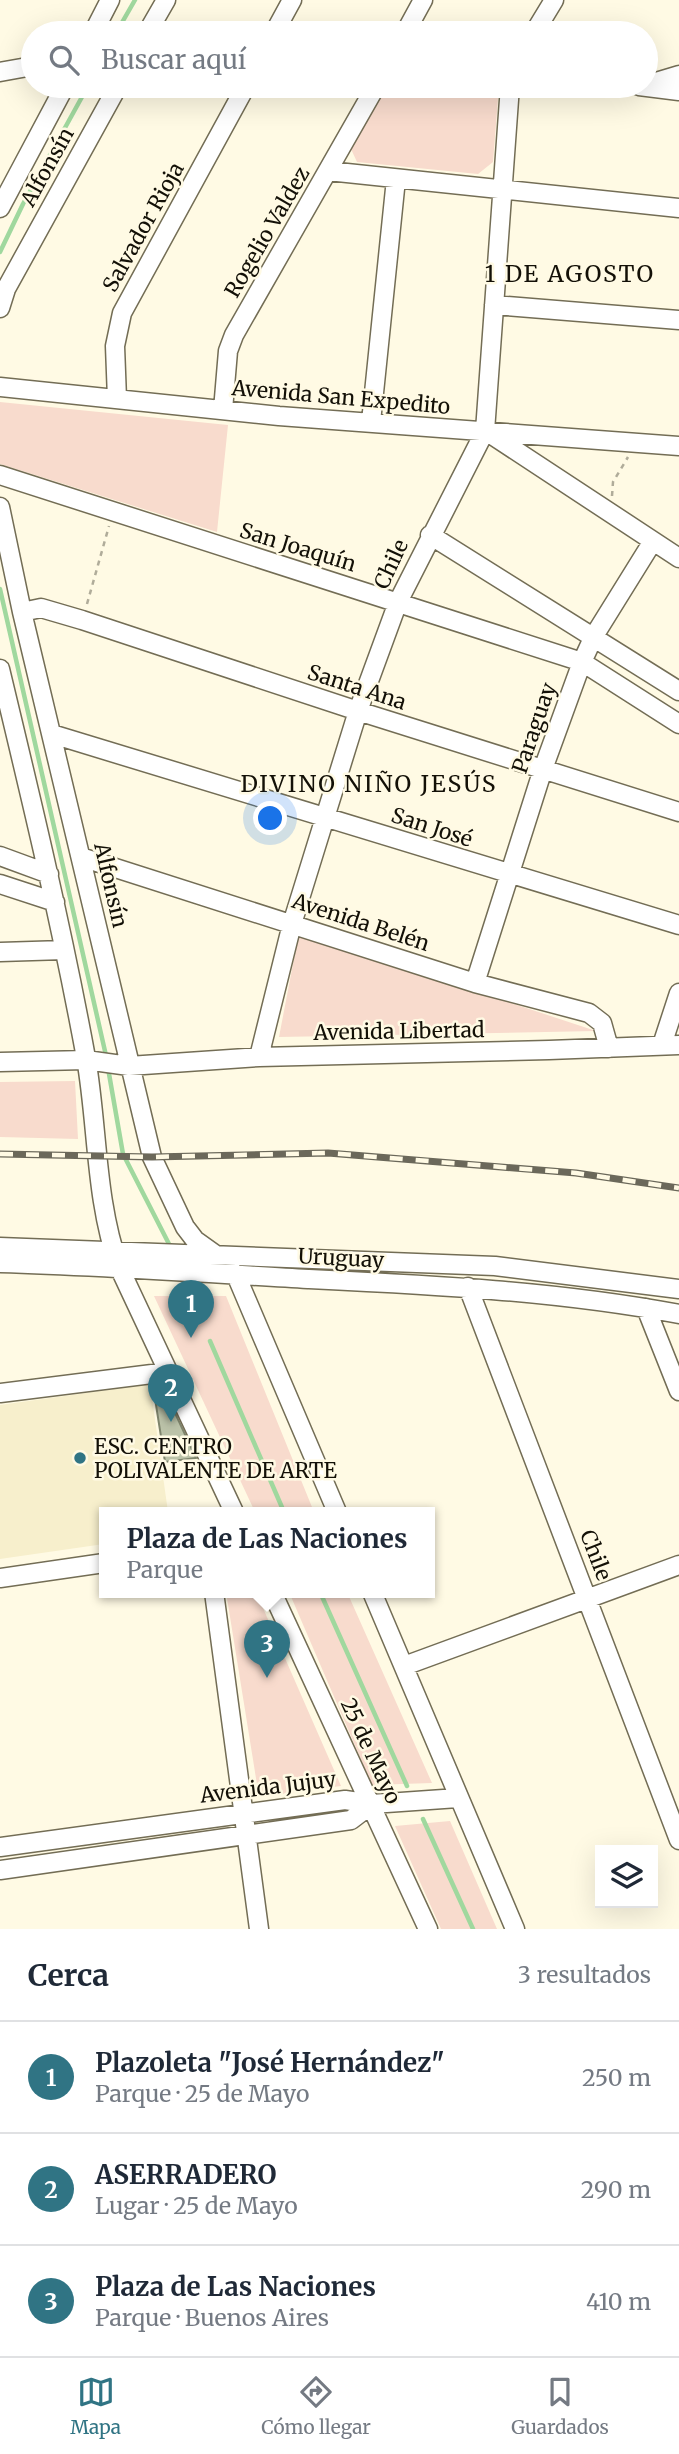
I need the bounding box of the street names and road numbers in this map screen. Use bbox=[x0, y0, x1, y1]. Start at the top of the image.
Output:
street label: Alfonsín bbox=[14, 123, 80, 212]
street label: Salvador Rioja bbox=[96, 157, 190, 297]
street label: Rogelio Valdez bbox=[219, 162, 315, 302]
street label: Avenida San Expedito bbox=[230, 374, 451, 420]
street label: San Joaquín bbox=[237, 517, 360, 578]
street label: Chile bbox=[368, 535, 414, 593]
street label: Santa Ana bbox=[304, 658, 410, 716]
street label: Paraguay bbox=[506, 678, 562, 777]
street label: San José bbox=[388, 801, 476, 853]
street label: Alfonsín bbox=[88, 839, 134, 930]
street label: Avenida Belén bbox=[288, 887, 433, 957]
street label: Avenida Libertad bbox=[312, 1016, 485, 1046]
street label: Uruguay bbox=[297, 1242, 386, 1274]
street label: Chile bbox=[574, 1526, 618, 1584]
street label: 25 de Mayo bbox=[335, 1694, 407, 1808]
street label: Avenida Jujuy bbox=[197, 1765, 338, 1809]

